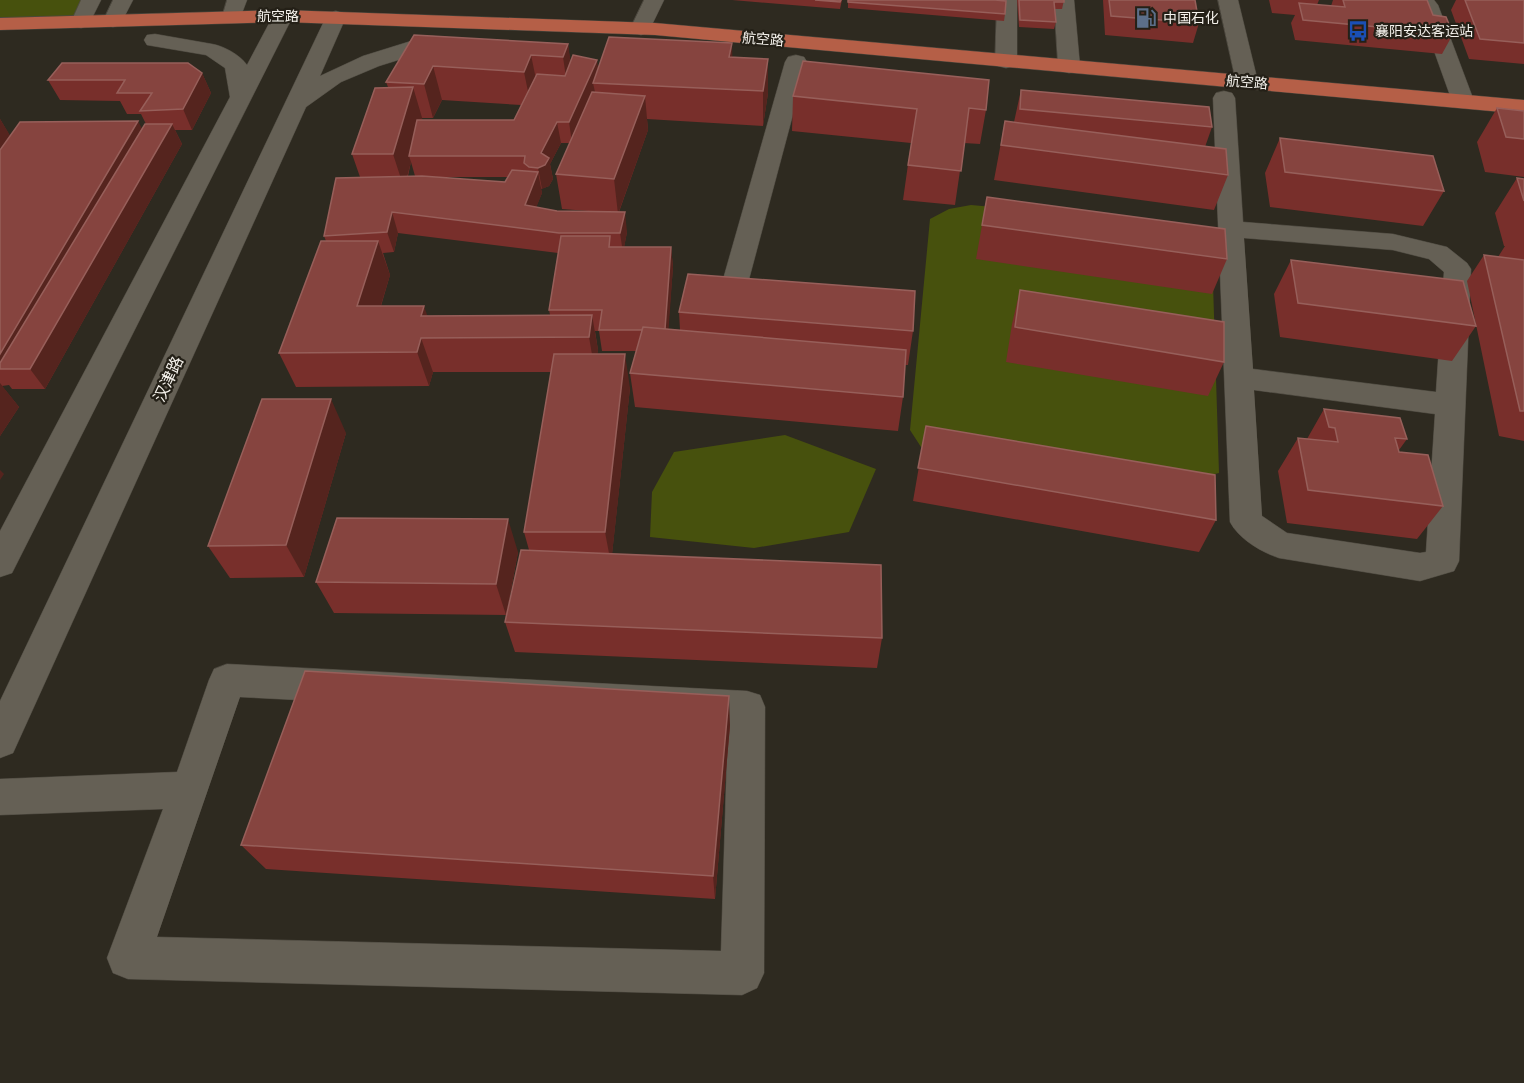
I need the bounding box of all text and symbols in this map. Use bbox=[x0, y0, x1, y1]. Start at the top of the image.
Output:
street label: 航空路 bbox=[257, 6, 299, 25]
fuel station icon: 中国石化 bbox=[1134, 6, 1158, 30]
place label: 中国石化 bbox=[1163, 8, 1219, 27]
bus stop icon: 襄阳安达客运站 bbox=[1346, 19, 1370, 43]
place label: 襄阳安达客运站 bbox=[1375, 21, 1473, 40]
street label: 航空路 bbox=[741, 27, 785, 50]
street label: 航空路 bbox=[1225, 70, 1269, 93]
street label: 汉津路 bbox=[148, 353, 188, 405]

